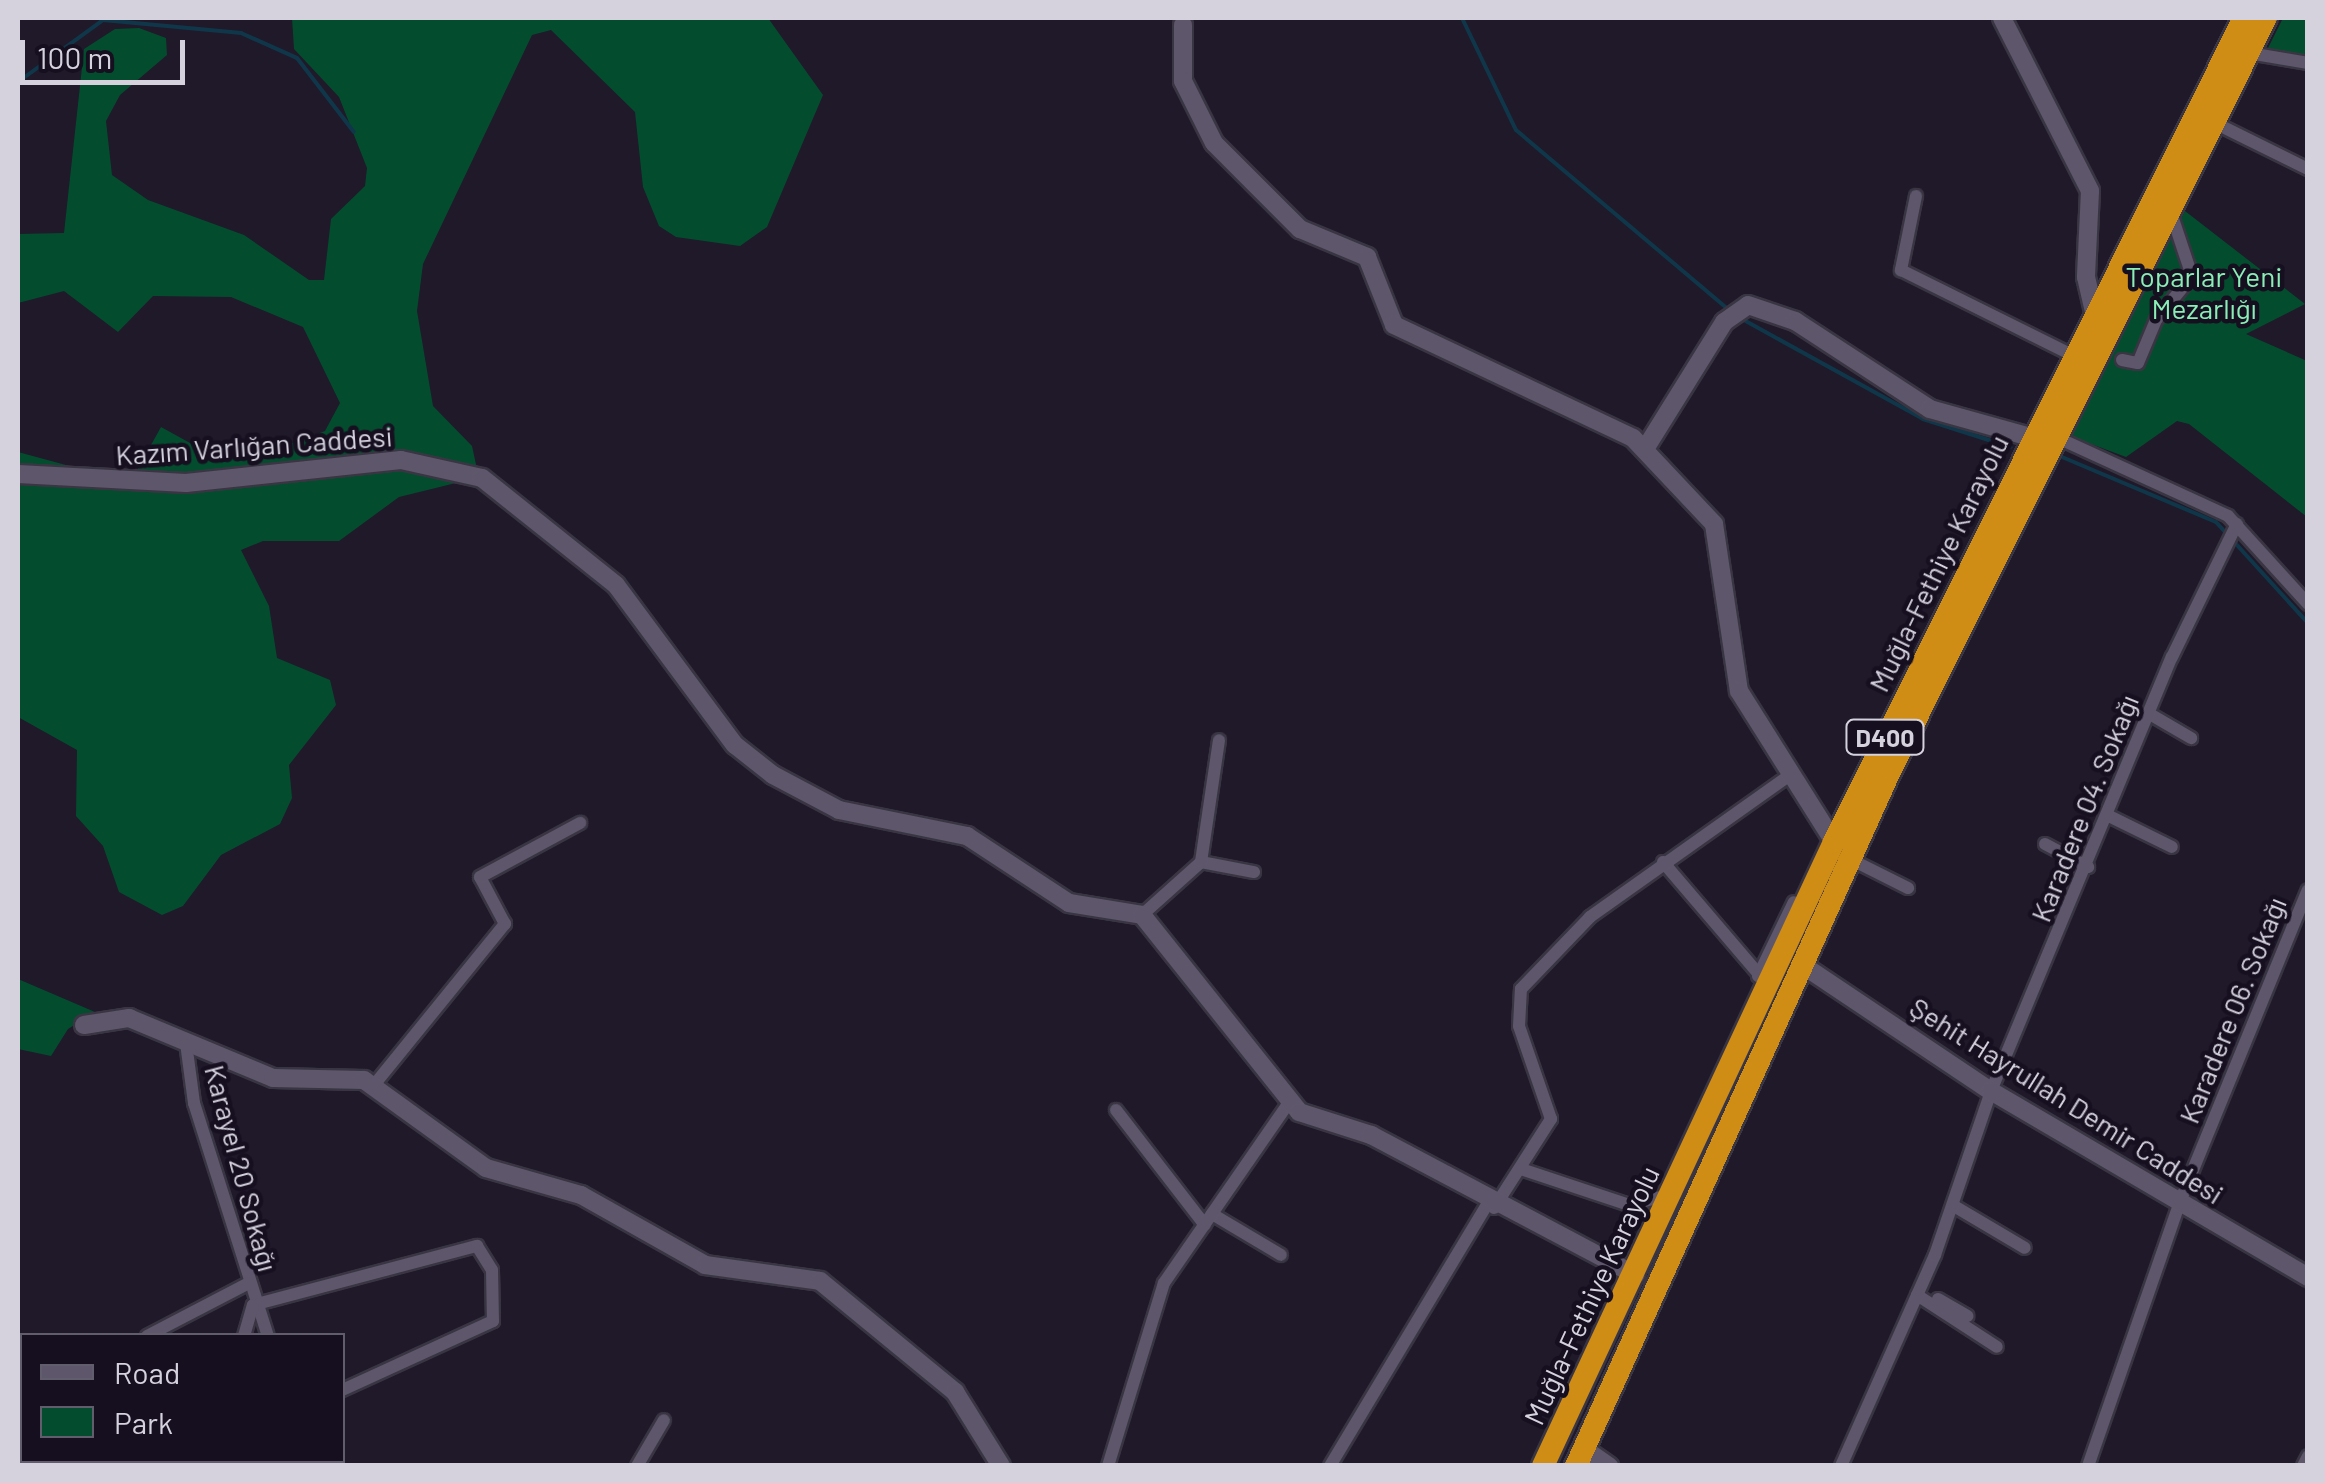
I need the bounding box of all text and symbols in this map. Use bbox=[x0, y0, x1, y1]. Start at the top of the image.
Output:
scale bar bbox=[25, 20, 190, 82]
text: 100 m bbox=[37, 39, 112, 75]
park label: Toparlar Yeni Mezarlığı bbox=[2125, 259, 2283, 325]
street label: Kazım Varlığan Caddesi bbox=[114, 419, 394, 471]
street label: Muğla-Fethiye Karayolu bbox=[1861, 429, 2015, 697]
street label: Karadere 04. Sokağı bbox=[2023, 690, 2145, 926]
road number: D400 bbox=[1845, 717, 1925, 757]
street label: Karadere 06. Sokağı bbox=[2171, 892, 2293, 1128]
street label: Şehit Hayrullah Demir Caddesi bbox=[1904, 990, 2230, 1210]
street label: Karayel 20 Sokağı bbox=[198, 1061, 286, 1275]
street label: Muğla-Fethiye Karayolu bbox=[1516, 1160, 1666, 1430]
legend bbox=[20, 1333, 345, 1463]
text: Road bbox=[114, 1354, 180, 1390]
text: Park bbox=[114, 1404, 173, 1440]

